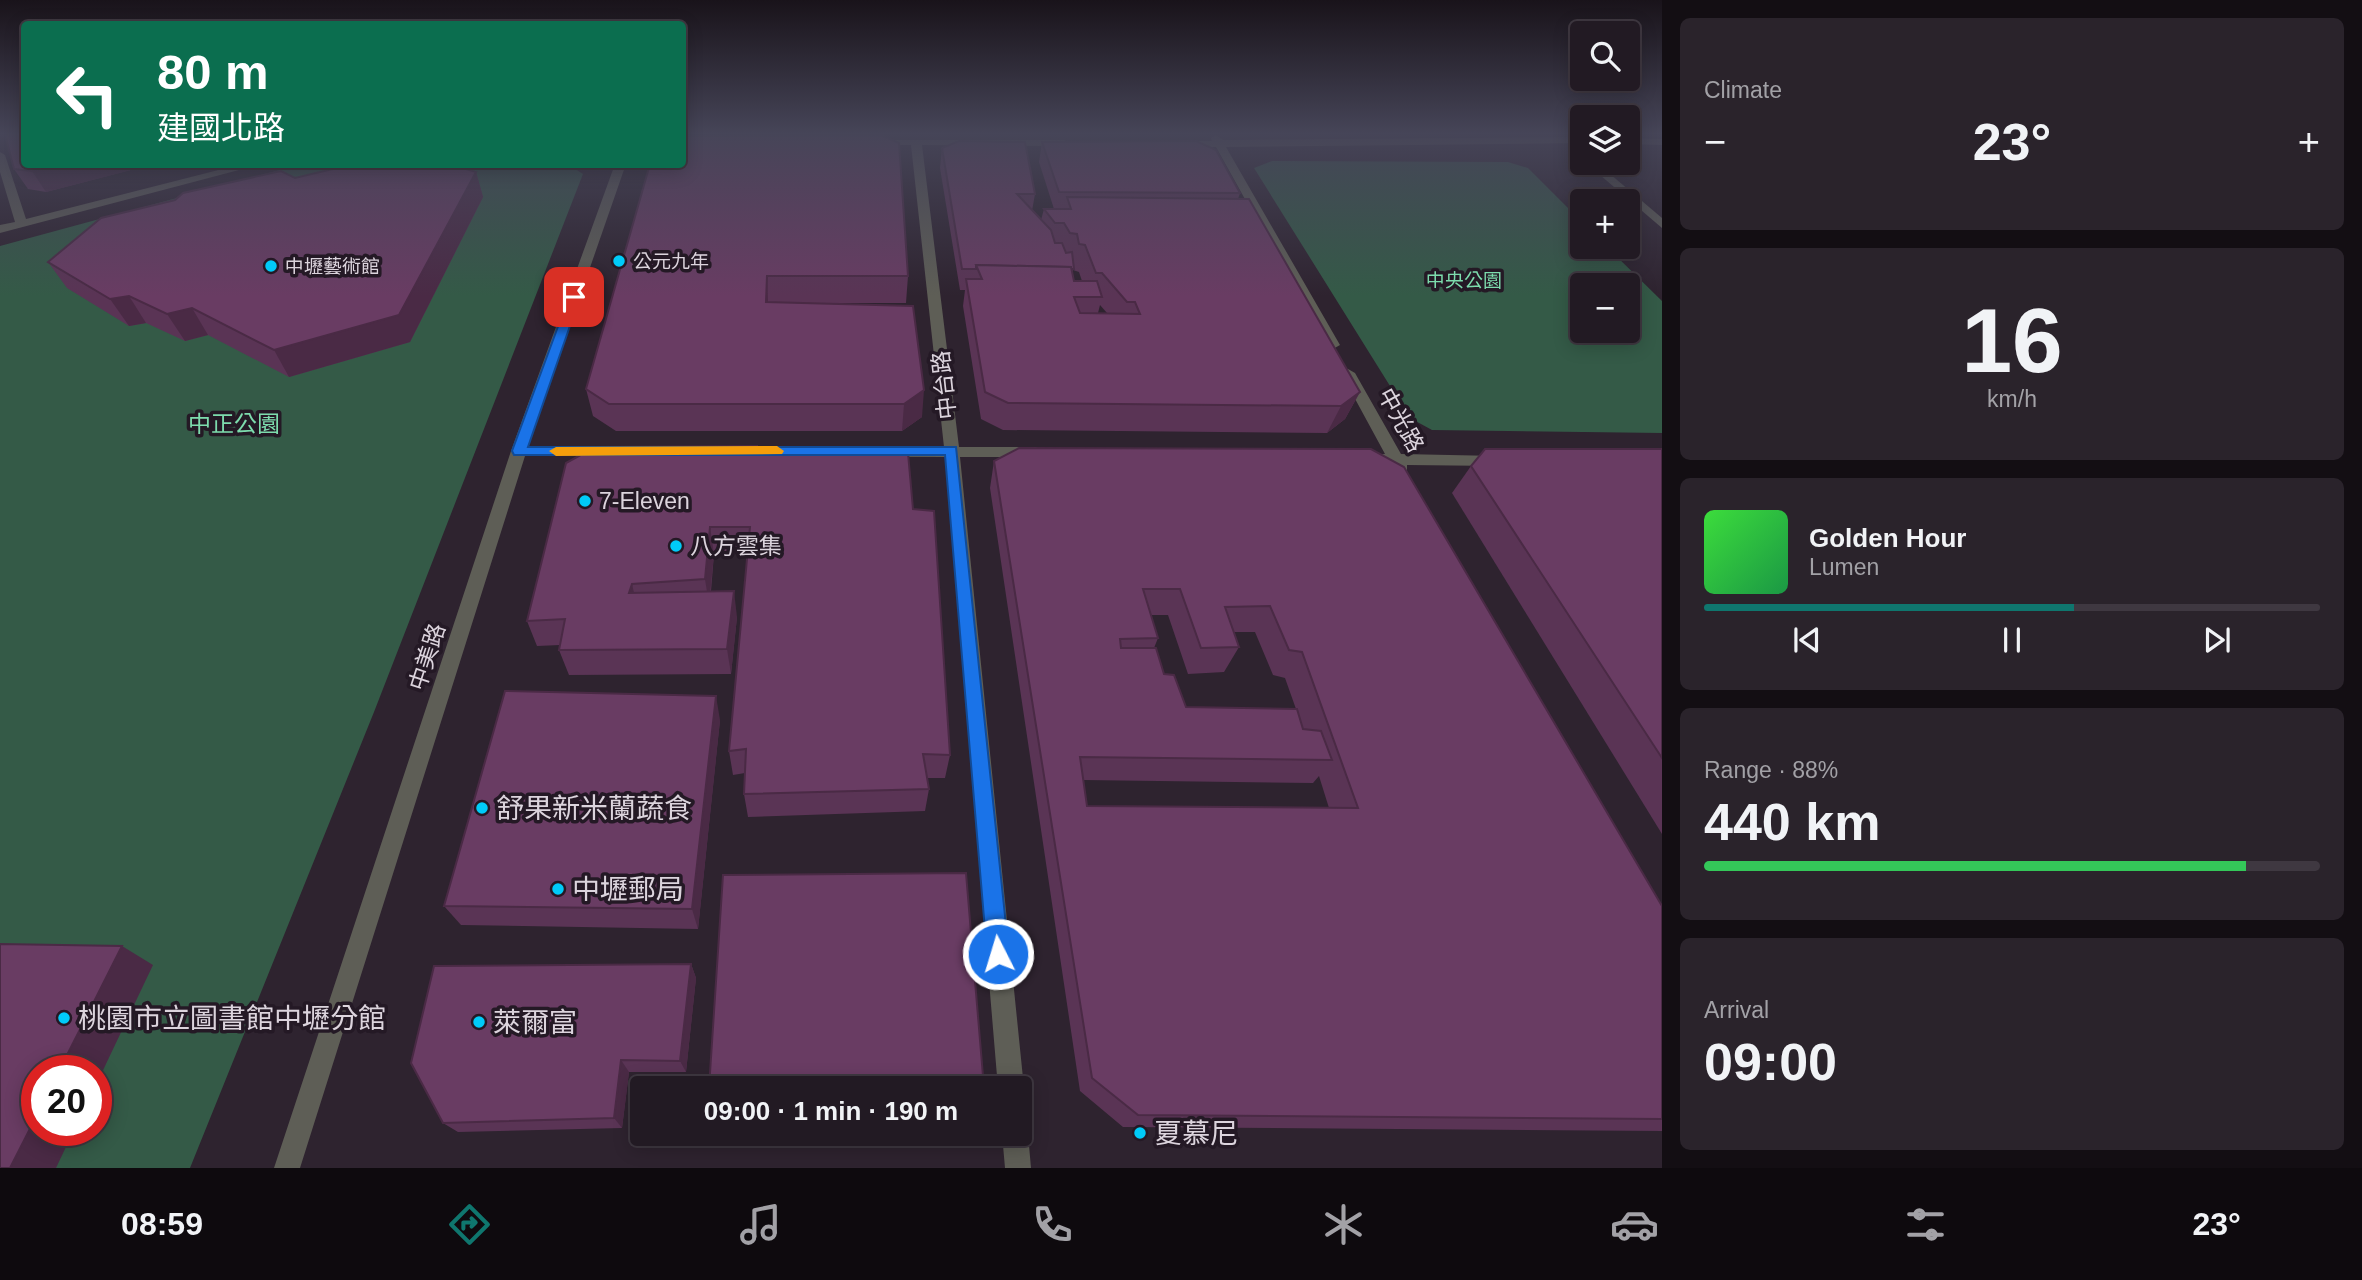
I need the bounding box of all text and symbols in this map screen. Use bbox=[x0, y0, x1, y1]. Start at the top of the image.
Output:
map controls bbox=[1570, 21, 1640, 343]
button: search bbox=[1570, 21, 1640, 91]
text: 80 m bbox=[157, 45, 269, 99]
icon: left bbox=[42, 49, 133, 140]
text: Climate bbox=[1704, 77, 1782, 103]
button: layers bbox=[1570, 105, 1640, 175]
text: 建國北路 bbox=[157, 110, 285, 146]
text: 23° bbox=[1973, 113, 2051, 171]
text: − bbox=[1704, 121, 1726, 163]
text: + bbox=[2298, 121, 2320, 163]
button: + bbox=[1570, 189, 1640, 259]
place label: 公元九年 bbox=[633, 251, 709, 272]
marker: 公元九年 bbox=[611, 253, 627, 269]
place label: 中壢藝術館 bbox=[285, 256, 380, 277]
marker: 中壢藝術館 bbox=[263, 258, 279, 274]
pin bbox=[544, 267, 604, 327]
park label: 中央公園 bbox=[1426, 270, 1502, 291]
button: − bbox=[1570, 273, 1640, 343]
icon: arrive bbox=[555, 278, 593, 316]
text: 16 bbox=[1961, 290, 2063, 391]
street label: 中台路 bbox=[927, 349, 961, 421]
street label: 中光路 bbox=[1373, 384, 1429, 456]
text: km/h bbox=[1987, 386, 2037, 412]
park label: 中正公園 bbox=[188, 411, 280, 437]
place label: 7-Eleven bbox=[599, 488, 690, 514]
marker: 7-Eleven bbox=[577, 493, 593, 509]
text: Golden Hour bbox=[1809, 523, 1966, 553]
place label: 八方雲集 bbox=[690, 533, 782, 559]
marker: 八方雲集 bbox=[668, 538, 684, 554]
text: Lumen bbox=[1809, 554, 1879, 580]
street label: 中美路 bbox=[404, 620, 450, 694]
icon: previous bbox=[1788, 621, 1826, 659]
icon: pause bbox=[1993, 621, 2031, 659]
icon: next bbox=[2198, 621, 2236, 659]
text: Range · 88% bbox=[1704, 757, 1838, 783]
place label: 舒果新米蘭蔬食 bbox=[496, 793, 692, 824]
text: 440 km bbox=[1704, 793, 1880, 851]
marker: 舒果新米蘭蔬食 bbox=[474, 800, 490, 816]
place label: 中壢郵局 bbox=[572, 874, 684, 905]
marker: 中壢郵局 bbox=[550, 881, 566, 897]
position arrow bbox=[961, 917, 1035, 991]
text: Arrival bbox=[1704, 997, 1769, 1023]
place label: 桃園市立圖書館中壢分館 bbox=[78, 1003, 386, 1034]
place label: 萊爾富 bbox=[493, 1007, 577, 1038]
marker: 桃園市立圖書館中壢分館 bbox=[56, 1010, 72, 1026]
marker: 萊爾富 bbox=[471, 1014, 487, 1030]
text: 09:00 bbox=[1704, 1033, 1837, 1091]
speed limit sign: 20 bbox=[21, 1055, 112, 1146]
text: 09:00 · 1 min · 190 m bbox=[704, 1096, 958, 1126]
place label: 夏慕尼 bbox=[1154, 1118, 1238, 1149]
marker: 夏慕尼 bbox=[1132, 1125, 1148, 1141]
icon: directions bbox=[445, 1200, 494, 1249]
icon: music bbox=[736, 1200, 785, 1249]
icon: phone bbox=[1028, 1200, 1077, 1249]
icon: climate bbox=[1319, 1200, 1368, 1249]
icon: car bbox=[1610, 1200, 1659, 1249]
icon: filters bbox=[1901, 1200, 1950, 1249]
text: 08:59 bbox=[121, 1206, 203, 1242]
text: 23° bbox=[2192, 1206, 2241, 1242]

